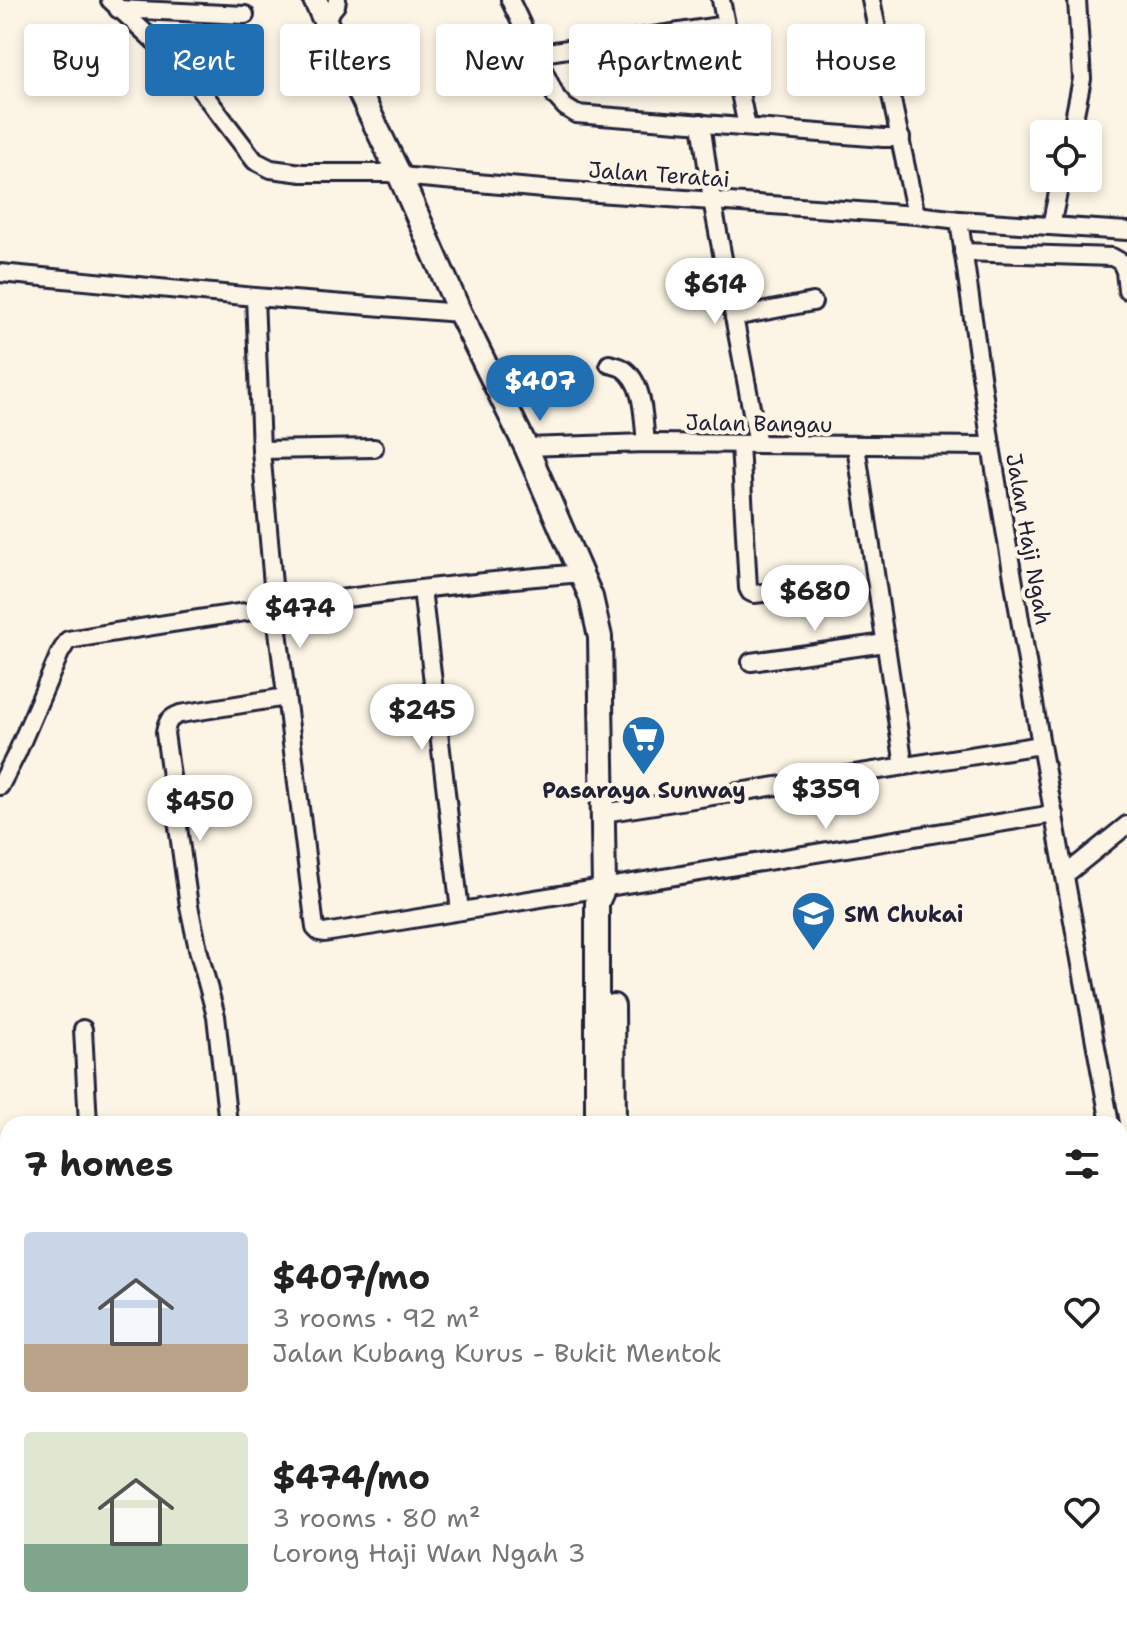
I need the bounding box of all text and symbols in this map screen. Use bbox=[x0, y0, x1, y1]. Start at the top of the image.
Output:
chip: Buy bbox=[24, 24, 129, 96]
chip: Rent bbox=[145, 24, 264, 96]
chip: Filters bbox=[280, 24, 420, 96]
chip: New bbox=[436, 24, 553, 96]
chip: Apartment bbox=[569, 24, 771, 96]
chip: House bbox=[787, 24, 925, 96]
map controls bbox=[1030, 120, 1102, 192]
button: locate bbox=[1030, 120, 1102, 192]
street label: Jalan Teratai bbox=[587, 155, 731, 194]
pin: $614 bbox=[668, 258, 762, 326]
text: $614 bbox=[683, 266, 747, 301]
pin: $407 bbox=[493, 355, 587, 423]
text: $407 bbox=[504, 363, 576, 398]
street label: Jalan Bangau bbox=[685, 408, 833, 439]
street label: Jalan Haji Ngah bbox=[999, 451, 1058, 627]
pin: $680 bbox=[768, 565, 862, 633]
text: $680 bbox=[779, 573, 851, 608]
pin: $474 bbox=[253, 582, 347, 650]
text: $474 bbox=[265, 590, 335, 625]
pin: $245 bbox=[375, 684, 469, 752]
text: $245 bbox=[388, 692, 456, 727]
supermarket icon: Pasaraya Sunway bbox=[620, 713, 668, 776]
pin: $359 bbox=[779, 763, 873, 831]
text: $359 bbox=[791, 771, 861, 806]
pin: $450 bbox=[153, 775, 247, 843]
place label: Pasaraya Sunway bbox=[542, 776, 746, 805]
text: $450 bbox=[165, 783, 235, 818]
school or university icon: SM Chukai bbox=[789, 890, 837, 953]
place label: SM Chukai bbox=[844, 900, 964, 929]
text: 7 homes bbox=[24, 1141, 173, 1187]
icon: filters bbox=[1060, 1142, 1104, 1186]
text: $407/mo bbox=[272, 1254, 430, 1300]
icon: home bbox=[88, 1264, 184, 1360]
icon: heart bbox=[1060, 1290, 1104, 1334]
text: 3 rooms · 92 m² bbox=[272, 1300, 480, 1335]
text: Jalan Kubang Kurus - Bukit Mentok bbox=[272, 1335, 722, 1370]
text: $474/mo bbox=[272, 1454, 430, 1500]
icon: home bbox=[88, 1464, 184, 1560]
icon: heart bbox=[1060, 1490, 1104, 1534]
text: 3 rooms · 80 m² bbox=[272, 1500, 481, 1535]
text: Lorong Haji Wan Ngah 3 bbox=[272, 1535, 586, 1570]

